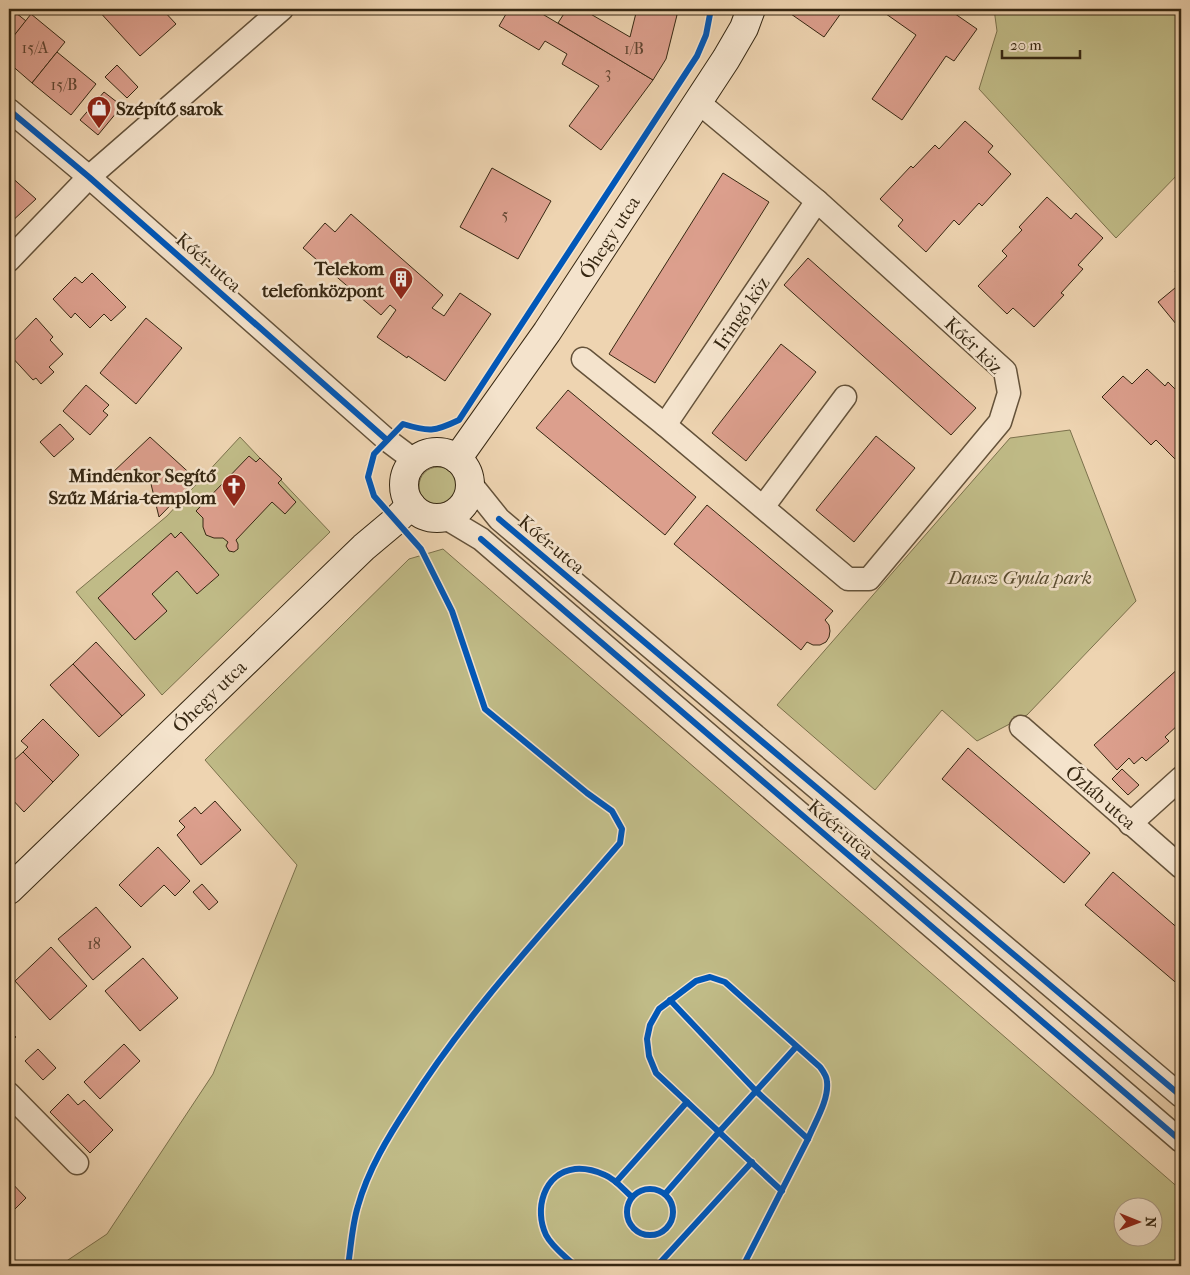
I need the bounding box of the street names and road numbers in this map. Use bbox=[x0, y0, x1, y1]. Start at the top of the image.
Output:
street label: Óhegy utca bbox=[574, 191, 645, 283]
street label: Kőér utca bbox=[171, 228, 246, 297]
street label: Iringó köz bbox=[709, 273, 774, 354]
street label: Kőér köz bbox=[940, 313, 1007, 379]
street label: Kőér utca bbox=[514, 511, 589, 579]
street label: Óhegy utca bbox=[168, 655, 251, 737]
street label: Őzláb utca bbox=[1061, 760, 1141, 834]
street label: Kőér utca bbox=[803, 795, 878, 864]

